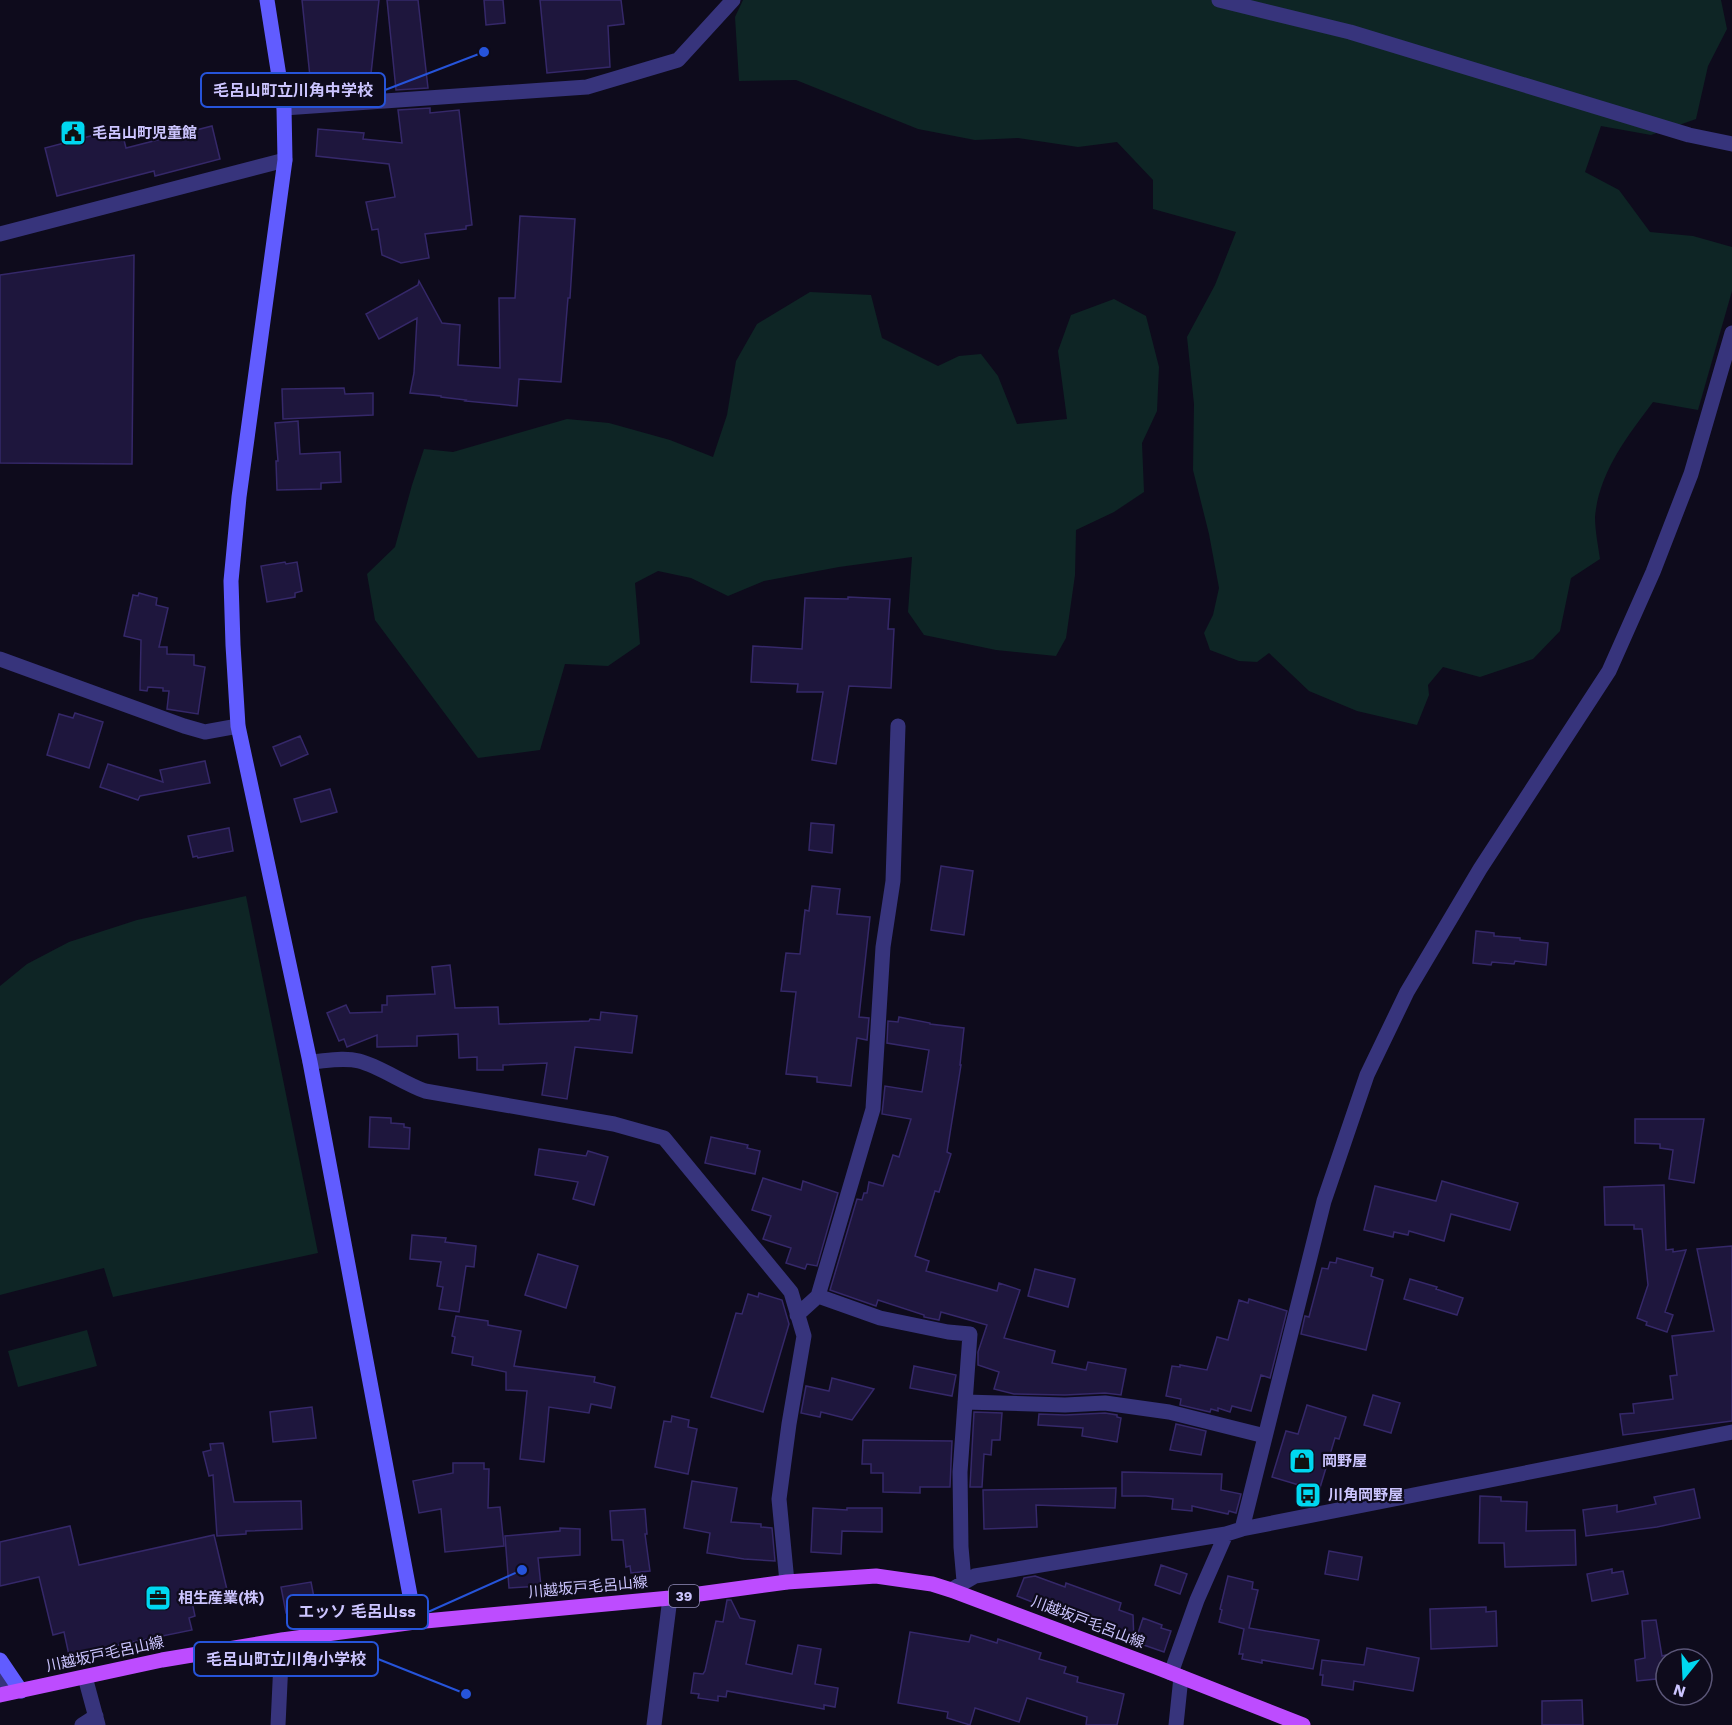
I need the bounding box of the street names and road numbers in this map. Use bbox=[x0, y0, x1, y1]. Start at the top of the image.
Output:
street label: 川越坂戸毛呂山線 bbox=[527, 1573, 649, 1601]
road number: 39 bbox=[669, 1585, 699, 1607]
street label: 川越坂戸毛呂山線 bbox=[1029, 1592, 1147, 1652]
street label: 川越坂戸毛呂山線 bbox=[44, 1633, 166, 1675]

